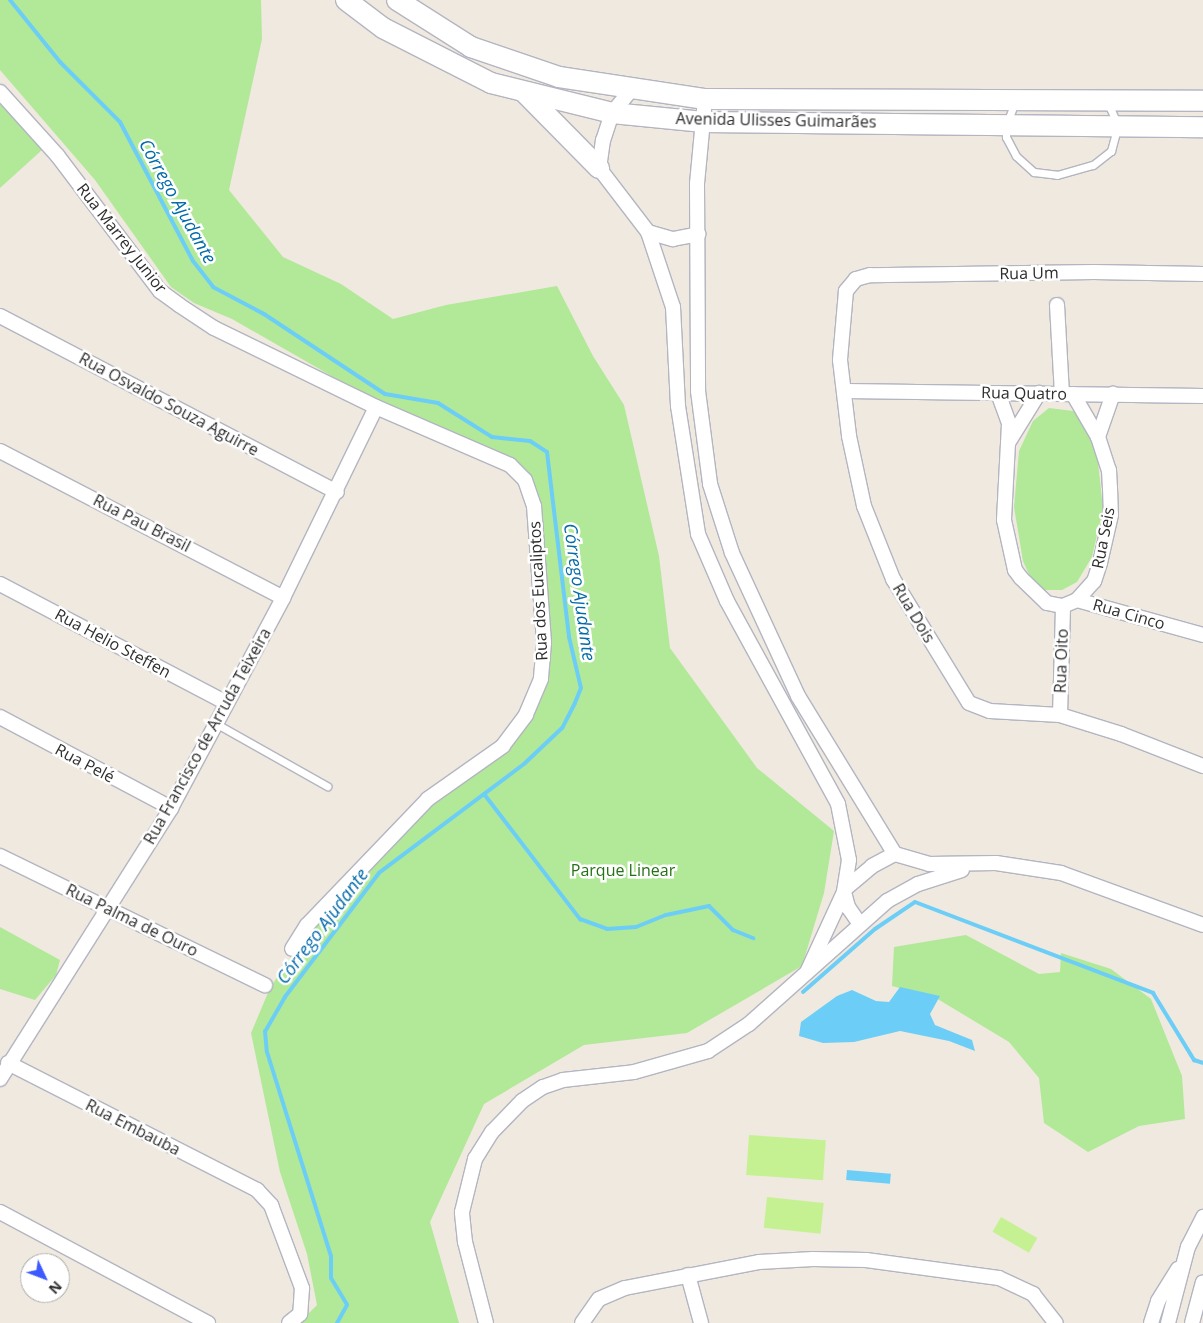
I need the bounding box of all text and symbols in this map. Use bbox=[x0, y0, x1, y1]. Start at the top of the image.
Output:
street label: Avenida Ulisses Guimarães bbox=[675, 109, 877, 131]
water label: Córrego Ajudante bbox=[135, 135, 221, 267]
street label: Rua Marrey Junior bbox=[73, 179, 171, 297]
street label: Rua Um bbox=[999, 263, 1059, 283]
street label: Rua Osvaldo Souza Aguirre bbox=[76, 348, 262, 460]
street label: Rua Quatro bbox=[981, 383, 1067, 403]
street label: Rua Pau Brasil bbox=[90, 490, 194, 556]
street label: Rua Seis bbox=[1088, 506, 1118, 570]
street label: Rua dos Eucaliptos bbox=[525, 521, 551, 661]
water label: Córrego Ajudante bbox=[560, 522, 600, 662]
street label: Rua Dois bbox=[889, 580, 939, 646]
street label: Rua Cinco bbox=[1091, 595, 1167, 633]
street label: Rua Helio Steffen bbox=[52, 604, 174, 682]
street label: Rua Francisco de Arruda Teixeira bbox=[139, 624, 275, 848]
street label: Rua Oito bbox=[1050, 628, 1072, 694]
street label: Rua Pelé bbox=[52, 739, 118, 787]
park label: Parque Linear bbox=[571, 860, 675, 880]
water label: Córrego Ajudante bbox=[272, 864, 372, 988]
street label: Rua Palma de Ouro bbox=[63, 880, 201, 960]
street label: Rua Embauba bbox=[82, 1095, 184, 1159]
north arrow bbox=[20, 1253, 70, 1303]
text: N bbox=[45, 1277, 66, 1299]

